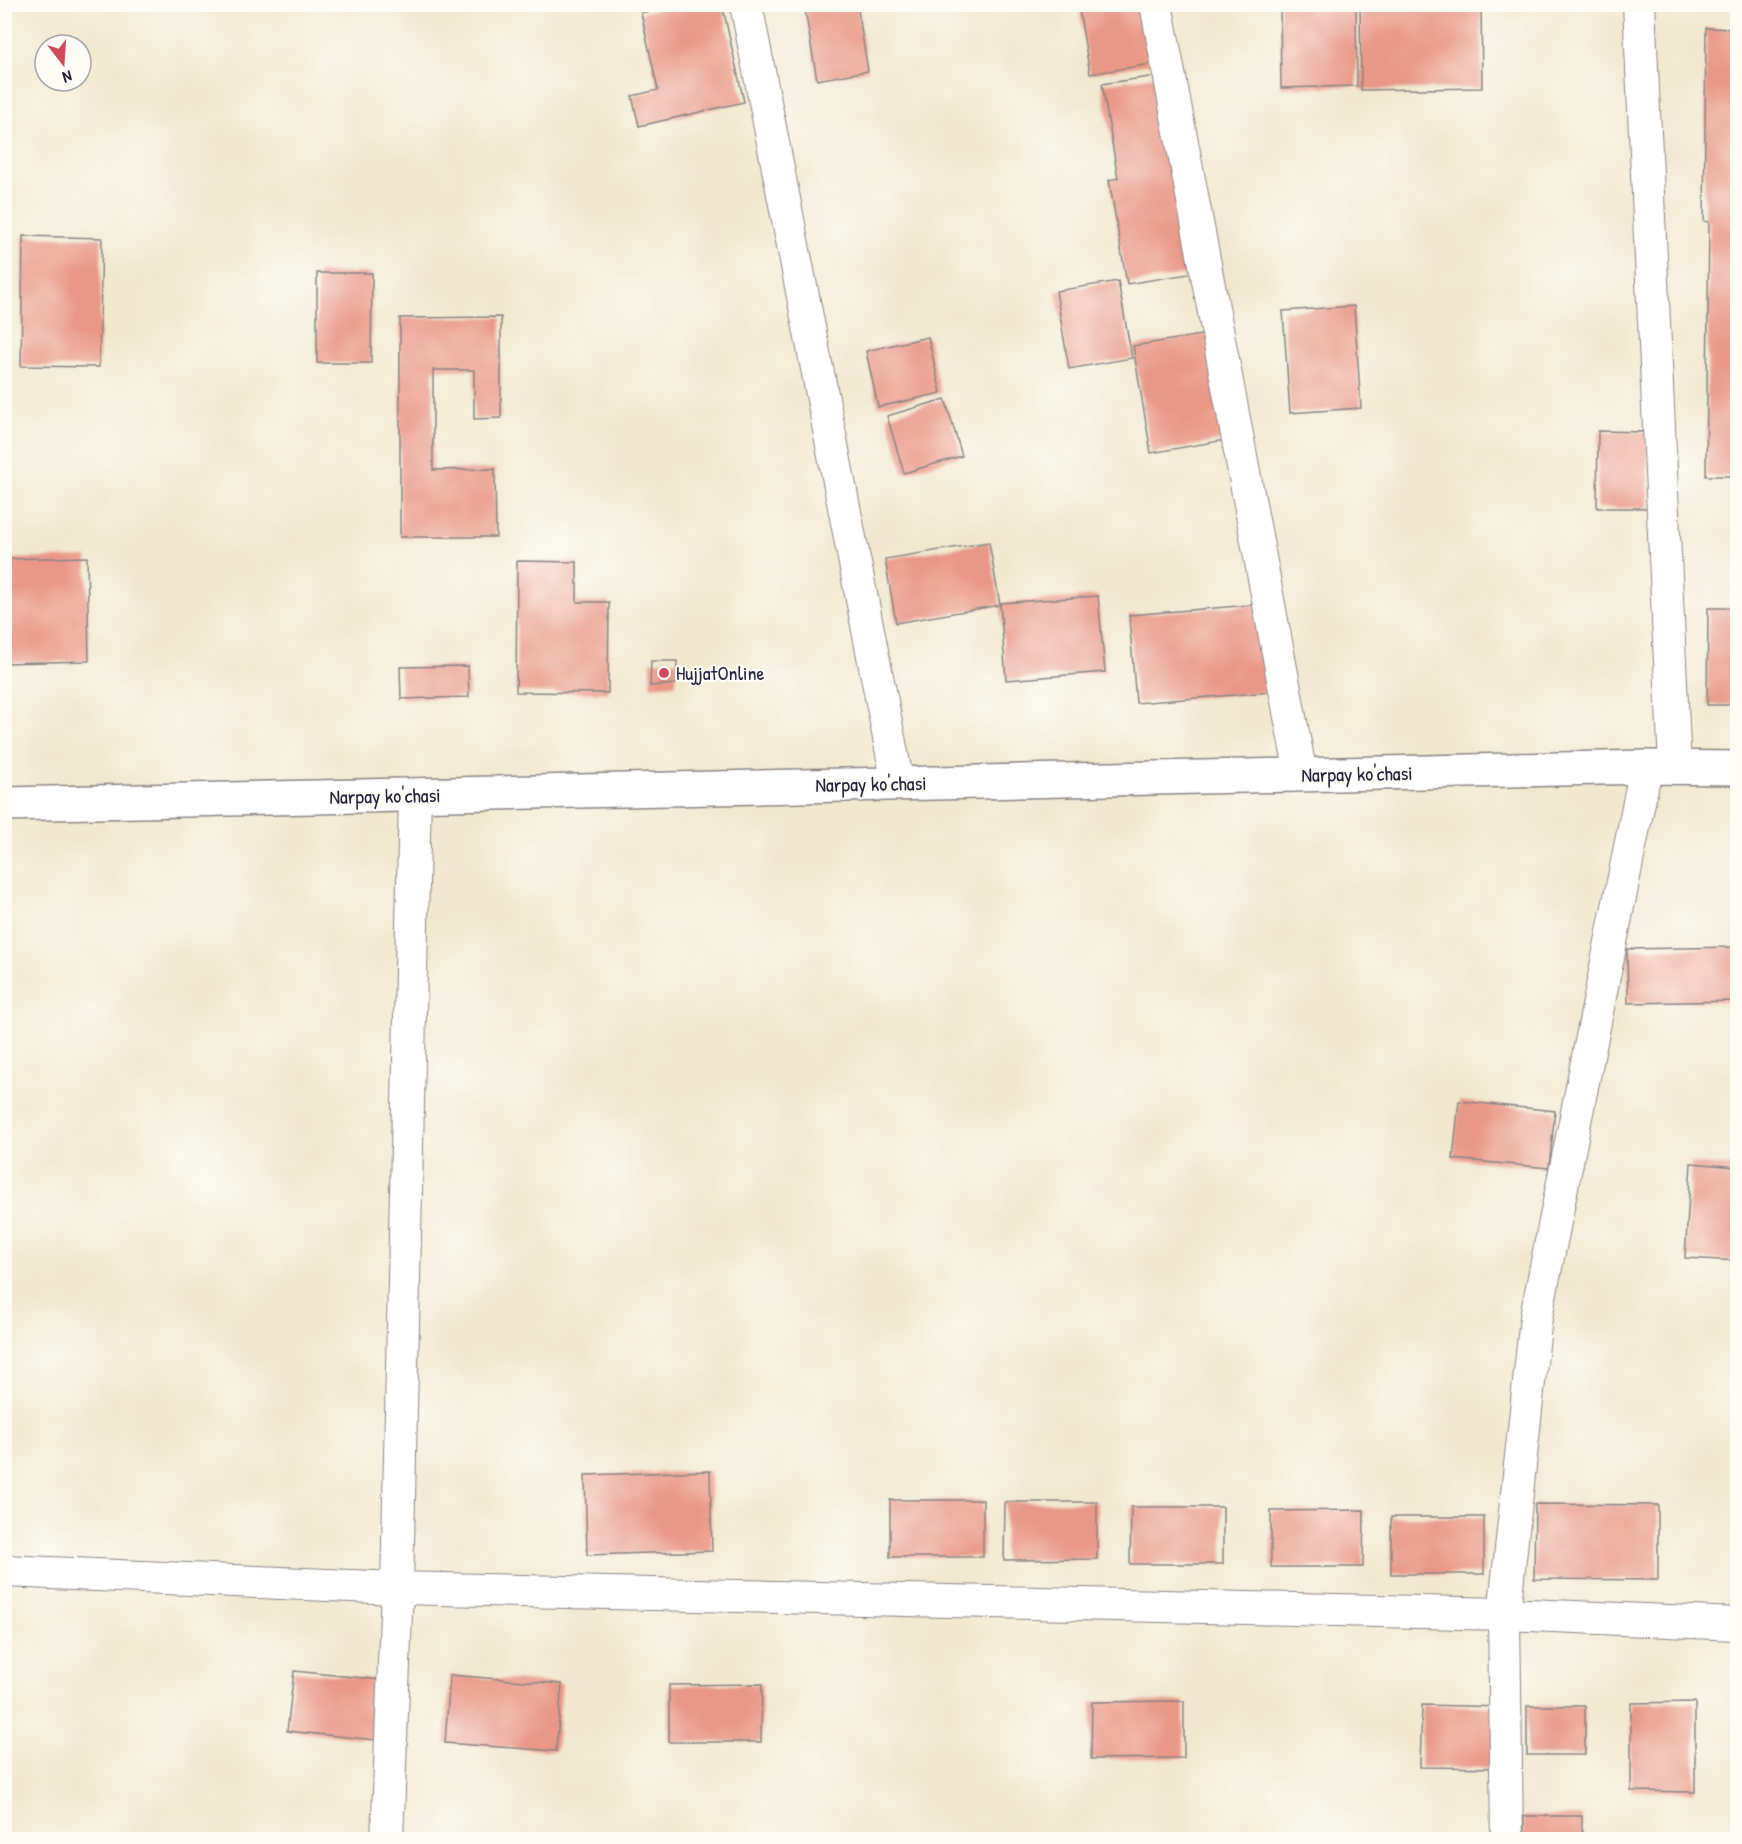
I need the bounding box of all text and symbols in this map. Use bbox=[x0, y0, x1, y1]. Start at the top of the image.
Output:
north arrow bbox=[33, 33, 93, 93]
text: N bbox=[60, 66, 75, 89]
place label: HujjatOnline bbox=[676, 659, 764, 686]
marker: HujjatOnline bbox=[657, 666, 671, 680]
street label: Narpay ko'chasi bbox=[1301, 759, 1413, 788]
street label: Narpay ko'chasi bbox=[815, 769, 927, 798]
street label: Narpay ko'chasi bbox=[329, 781, 441, 810]

